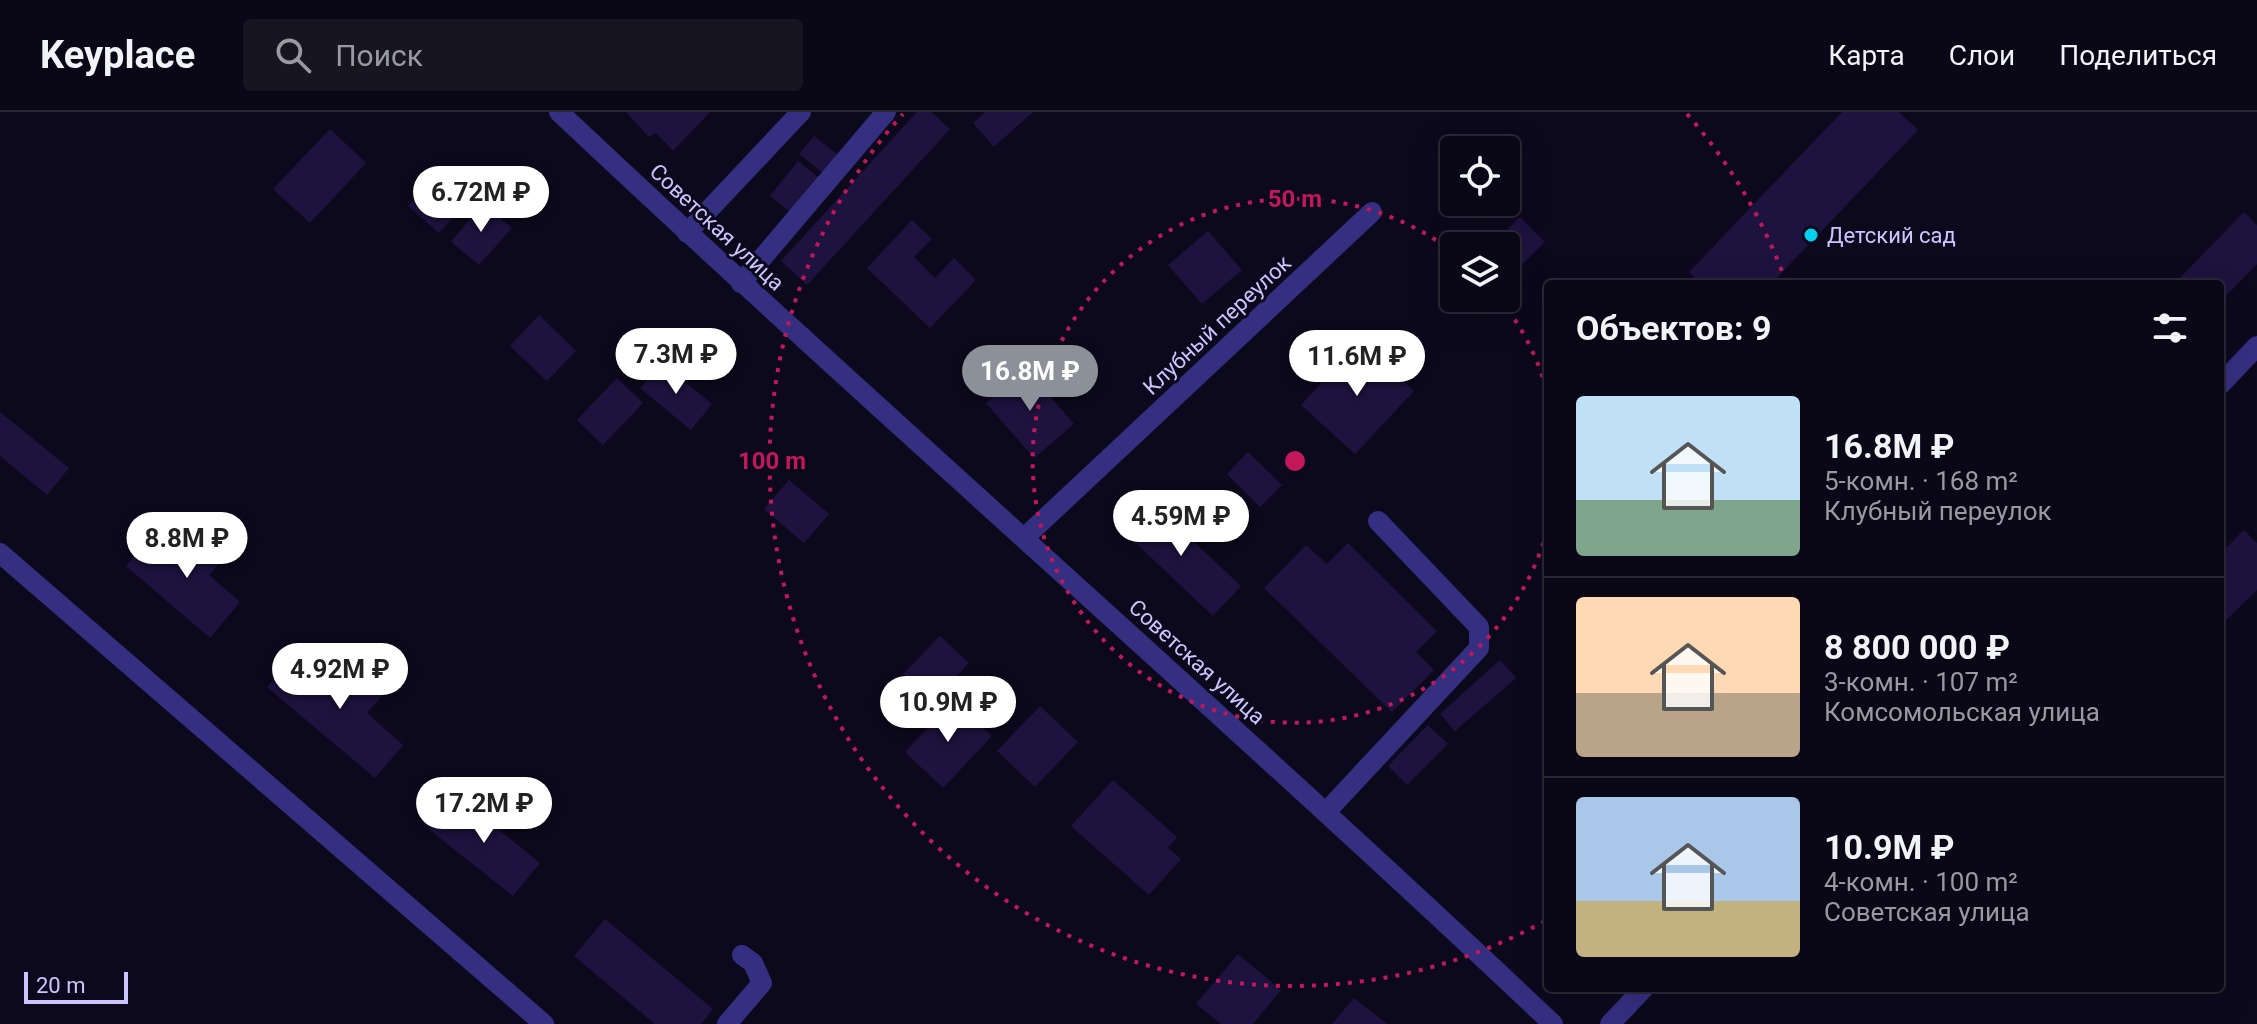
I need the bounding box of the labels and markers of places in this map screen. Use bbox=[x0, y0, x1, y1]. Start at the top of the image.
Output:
pin: 6.72M ₽ bbox=[407, 166, 555, 234]
place label: Детский сад bbox=[1827, 223, 1956, 248]
marker: Детский сад bbox=[1802, 226, 1820, 244]
pin: 7.3M ₽ bbox=[611, 328, 741, 396]
pin: 11.6M ₽ bbox=[1283, 330, 1431, 398]
pin: 16.8M ₽ bbox=[956, 345, 1104, 413]
centre of rings bbox=[1281, 447, 1309, 475]
pin: 4.59M ₽ bbox=[1107, 490, 1255, 558]
pin: 8.8M ₽ bbox=[122, 512, 252, 580]
pin: 4.92M ₽ bbox=[266, 643, 414, 711]
pin: 10.9M ₽ bbox=[874, 676, 1022, 744]
pin: 17.2M ₽ bbox=[410, 777, 558, 845]

